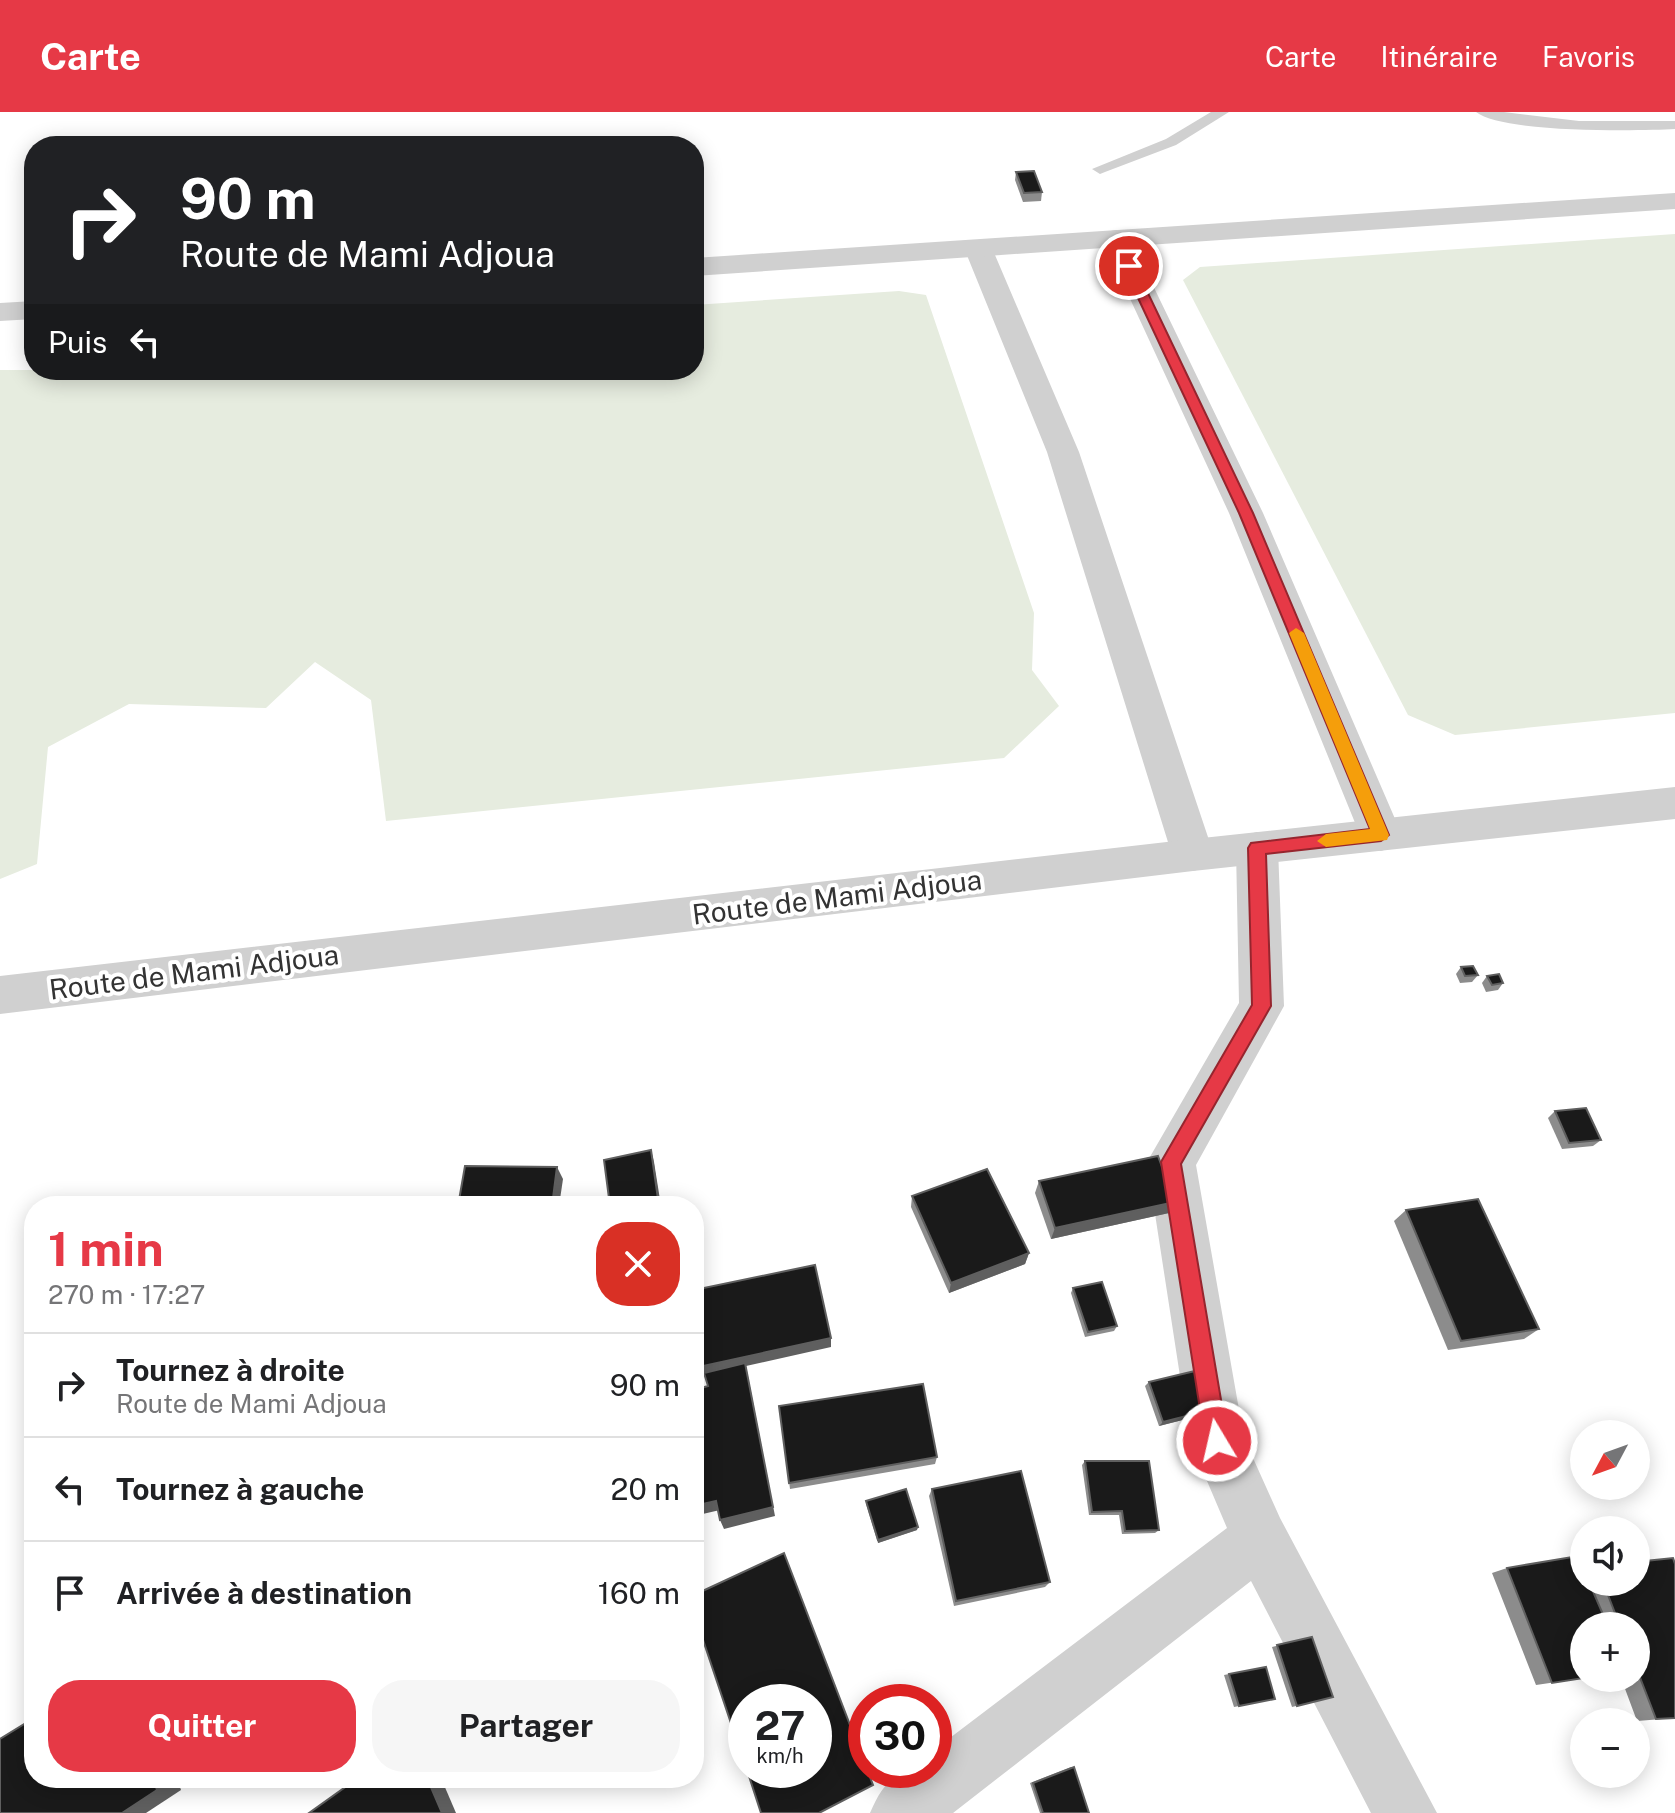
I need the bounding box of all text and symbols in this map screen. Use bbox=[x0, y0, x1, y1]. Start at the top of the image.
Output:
text: Carte bbox=[40, 34, 141, 79]
text: Carte bbox=[1265, 40, 1336, 73]
text: Itinéraire bbox=[1380, 40, 1498, 73]
text: Favoris bbox=[1542, 40, 1635, 73]
text: 90 m bbox=[180, 166, 316, 232]
icon: right bbox=[48, 168, 152, 272]
pin bbox=[1095, 232, 1163, 300]
text: Route de Mami Adjoua bbox=[180, 233, 555, 275]
icon: arrive bbox=[1107, 244, 1151, 288]
icon: left bbox=[123, 320, 167, 364]
text: Puis bbox=[48, 324, 107, 360]
street label: Route de Mami Adjoua bbox=[690, 862, 984, 931]
street label: Route de Mami Adjoua bbox=[47, 937, 341, 1006]
text: 1 min bbox=[48, 1220, 164, 1277]
button: close bbox=[596, 1222, 680, 1306]
text: 270 m · 17:27 bbox=[48, 1279, 205, 1310]
text: Tournez à droite bbox=[116, 1352, 345, 1388]
icon: right bbox=[48, 1363, 92, 1407]
text: 90 m bbox=[610, 1367, 680, 1403]
text: Route de Mami Adjoua bbox=[116, 1388, 387, 1419]
position arrow bbox=[1175, 1399, 1259, 1483]
north arrow bbox=[1570, 1420, 1650, 1500]
map controls bbox=[1570, 1420, 1650, 1788]
icon: left bbox=[48, 1467, 92, 1511]
text: Tournez à gauche bbox=[116, 1471, 364, 1507]
text: 20 m bbox=[611, 1471, 680, 1507]
button: sound bbox=[1570, 1516, 1650, 1596]
icon: arrive bbox=[48, 1571, 92, 1615]
text: Arrivée à destination bbox=[116, 1575, 412, 1611]
text: 160 m bbox=[598, 1575, 680, 1611]
button: + bbox=[1570, 1612, 1650, 1692]
button: Quitter bbox=[48, 1680, 356, 1772]
button: Partager bbox=[372, 1680, 680, 1772]
speed limit sign: 30 bbox=[848, 1684, 952, 1788]
text: 27 bbox=[755, 1702, 805, 1749]
button: − bbox=[1570, 1708, 1650, 1788]
text: km/h bbox=[756, 1744, 804, 1768]

